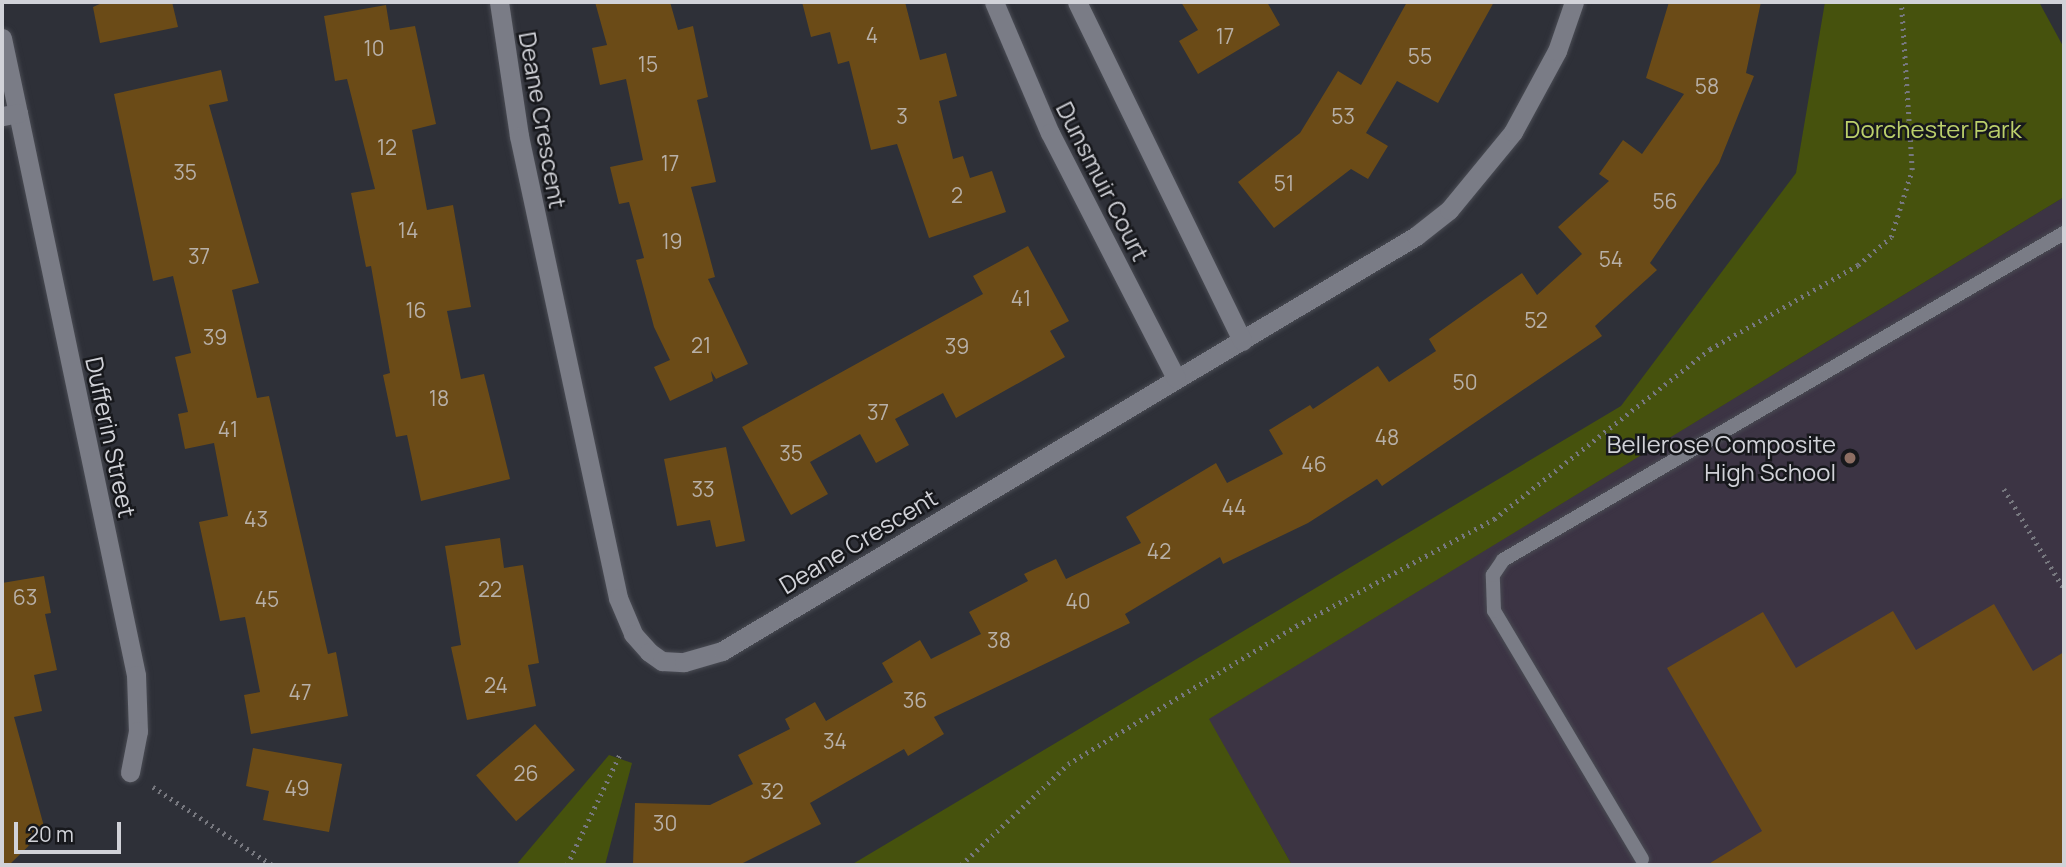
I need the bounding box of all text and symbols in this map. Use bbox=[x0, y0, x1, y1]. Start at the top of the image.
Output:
house number: 4 bbox=[866, 22, 878, 48]
house number: 17 bbox=[1216, 23, 1234, 49]
street label: Deane Crescent bbox=[513, 29, 573, 211]
house number: 10 bbox=[364, 35, 384, 61]
house number: 55 bbox=[1408, 43, 1432, 69]
house number: 15 bbox=[638, 51, 658, 77]
house number: 58 bbox=[1695, 73, 1719, 99]
street label: Dunsmuir Court bbox=[1050, 97, 1156, 265]
house number: 3 bbox=[896, 103, 908, 129]
house number: 53 bbox=[1331, 103, 1355, 129]
park label: Dorchester Park bbox=[1844, 115, 2022, 143]
house number: 12 bbox=[377, 134, 397, 160]
house number: 17 bbox=[661, 150, 679, 176]
house number: 35 bbox=[173, 159, 197, 185]
house number: 51 bbox=[1274, 170, 1294, 196]
house number: 2 bbox=[951, 182, 963, 208]
house number: 56 bbox=[1652, 188, 1678, 214]
house number: 14 bbox=[398, 217, 418, 243]
house number: 19 bbox=[661, 228, 683, 254]
house number: 37 bbox=[188, 243, 210, 269]
house number: 54 bbox=[1599, 246, 1623, 272]
house number: 41 bbox=[1011, 285, 1031, 311]
house number: 16 bbox=[405, 297, 427, 323]
house number: 52 bbox=[1524, 307, 1548, 333]
house number: 39 bbox=[203, 324, 227, 350]
house number: 21 bbox=[691, 332, 711, 358]
house number: 39 bbox=[945, 333, 969, 359]
street label: Dufferin Street bbox=[80, 354, 142, 520]
house number: 50 bbox=[1453, 369, 1477, 395]
house number: 18 bbox=[429, 385, 449, 411]
house number: 37 bbox=[867, 399, 889, 425]
house number: 41 bbox=[218, 416, 238, 442]
house number: 48 bbox=[1375, 424, 1399, 450]
place label: Bellerose Composite High School bbox=[1607, 430, 1836, 486]
house number: 35 bbox=[779, 440, 803, 466]
marker: Bellerose Composite High School bbox=[1842, 450, 1858, 466]
house number: 46 bbox=[1301, 451, 1327, 477]
house number: 33 bbox=[691, 476, 715, 502]
street label: Deane Crescent bbox=[774, 483, 942, 599]
house number: 44 bbox=[1222, 494, 1246, 520]
house number: 43 bbox=[244, 506, 268, 532]
house number: 42 bbox=[1147, 538, 1171, 564]
house number: 22 bbox=[478, 576, 502, 602]
house number: 63 bbox=[13, 584, 37, 610]
house number: 45 bbox=[255, 586, 279, 612]
house number: 40 bbox=[1065, 588, 1091, 614]
house number: 38 bbox=[987, 627, 1011, 653]
house number: 24 bbox=[484, 672, 508, 698]
house number: 47 bbox=[289, 679, 311, 705]
house number: 36 bbox=[903, 687, 927, 713]
house number: 34 bbox=[823, 728, 847, 754]
house number: 26 bbox=[513, 760, 539, 786]
house number: 49 bbox=[284, 775, 310, 801]
house number: 32 bbox=[760, 778, 784, 804]
scale bar bbox=[18, 808, 124, 852]
house number: 30 bbox=[653, 810, 677, 836]
text: 20 m bbox=[27, 820, 74, 848]

